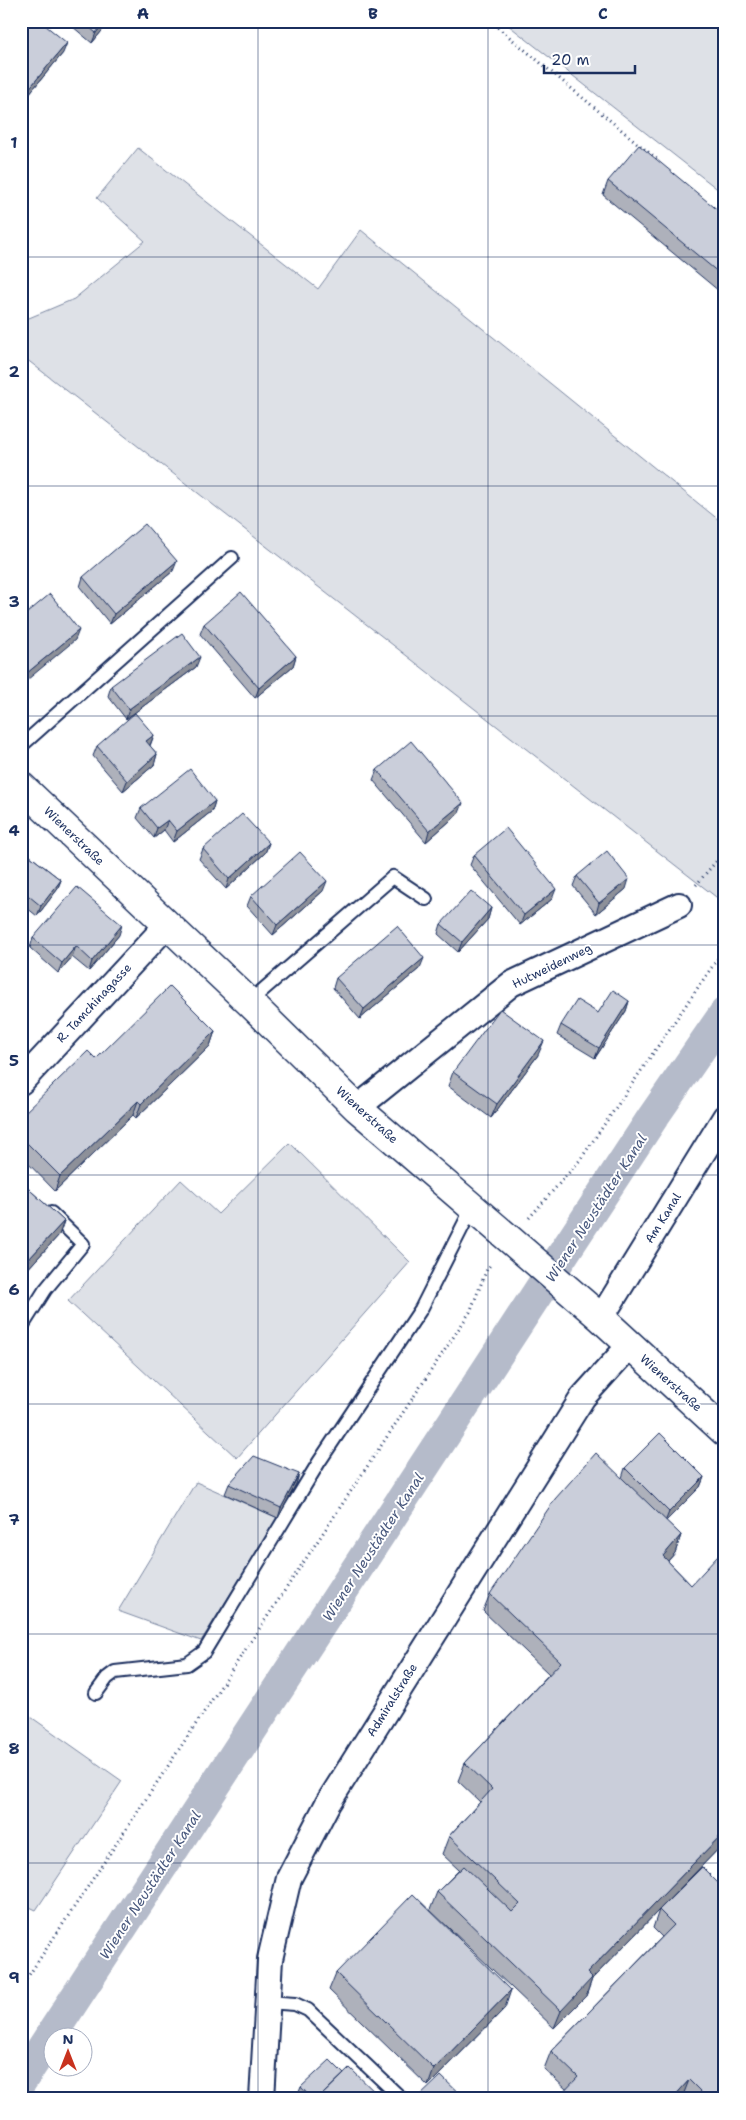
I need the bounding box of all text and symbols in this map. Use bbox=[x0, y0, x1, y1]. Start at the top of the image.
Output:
text: A bbox=[137, 3, 149, 24]
text: B bbox=[368, 3, 378, 24]
text: C bbox=[598, 3, 608, 24]
scale bar bbox=[544, 42, 635, 74]
text: 20 m bbox=[551, 50, 590, 70]
text: 1 bbox=[10, 132, 18, 153]
text: 2 bbox=[8, 361, 20, 382]
text: 3 bbox=[8, 591, 20, 612]
street label: Wienerstraße bbox=[40, 803, 108, 869]
text: 4 bbox=[8, 820, 20, 841]
street label: Hutweidenweg bbox=[510, 940, 594, 992]
street label: R. Tamchinagasse bbox=[53, 960, 135, 1046]
text: 5 bbox=[9, 1050, 19, 1071]
street label: Wienerstraße bbox=[333, 1083, 402, 1147]
water label: Wiener Neustädter Kanal bbox=[541, 1130, 651, 1286]
street label: Am Kanal bbox=[641, 1190, 685, 1246]
text: 6 bbox=[8, 1279, 20, 1300]
street label: Wienerstraße bbox=[637, 1351, 706, 1415]
water label: Wiener Neustädter Kanal bbox=[318, 1469, 428, 1625]
text: 7 bbox=[8, 1509, 20, 1530]
street label: Admiralstraße bbox=[363, 1660, 421, 1740]
text: 8 bbox=[8, 1738, 20, 1759]
water label: Wiener Neustädter Kanal bbox=[95, 1807, 205, 1963]
text: 9 bbox=[8, 1967, 20, 1988]
north arrow bbox=[42, 2028, 92, 2078]
text: N bbox=[62, 2030, 74, 2048]

